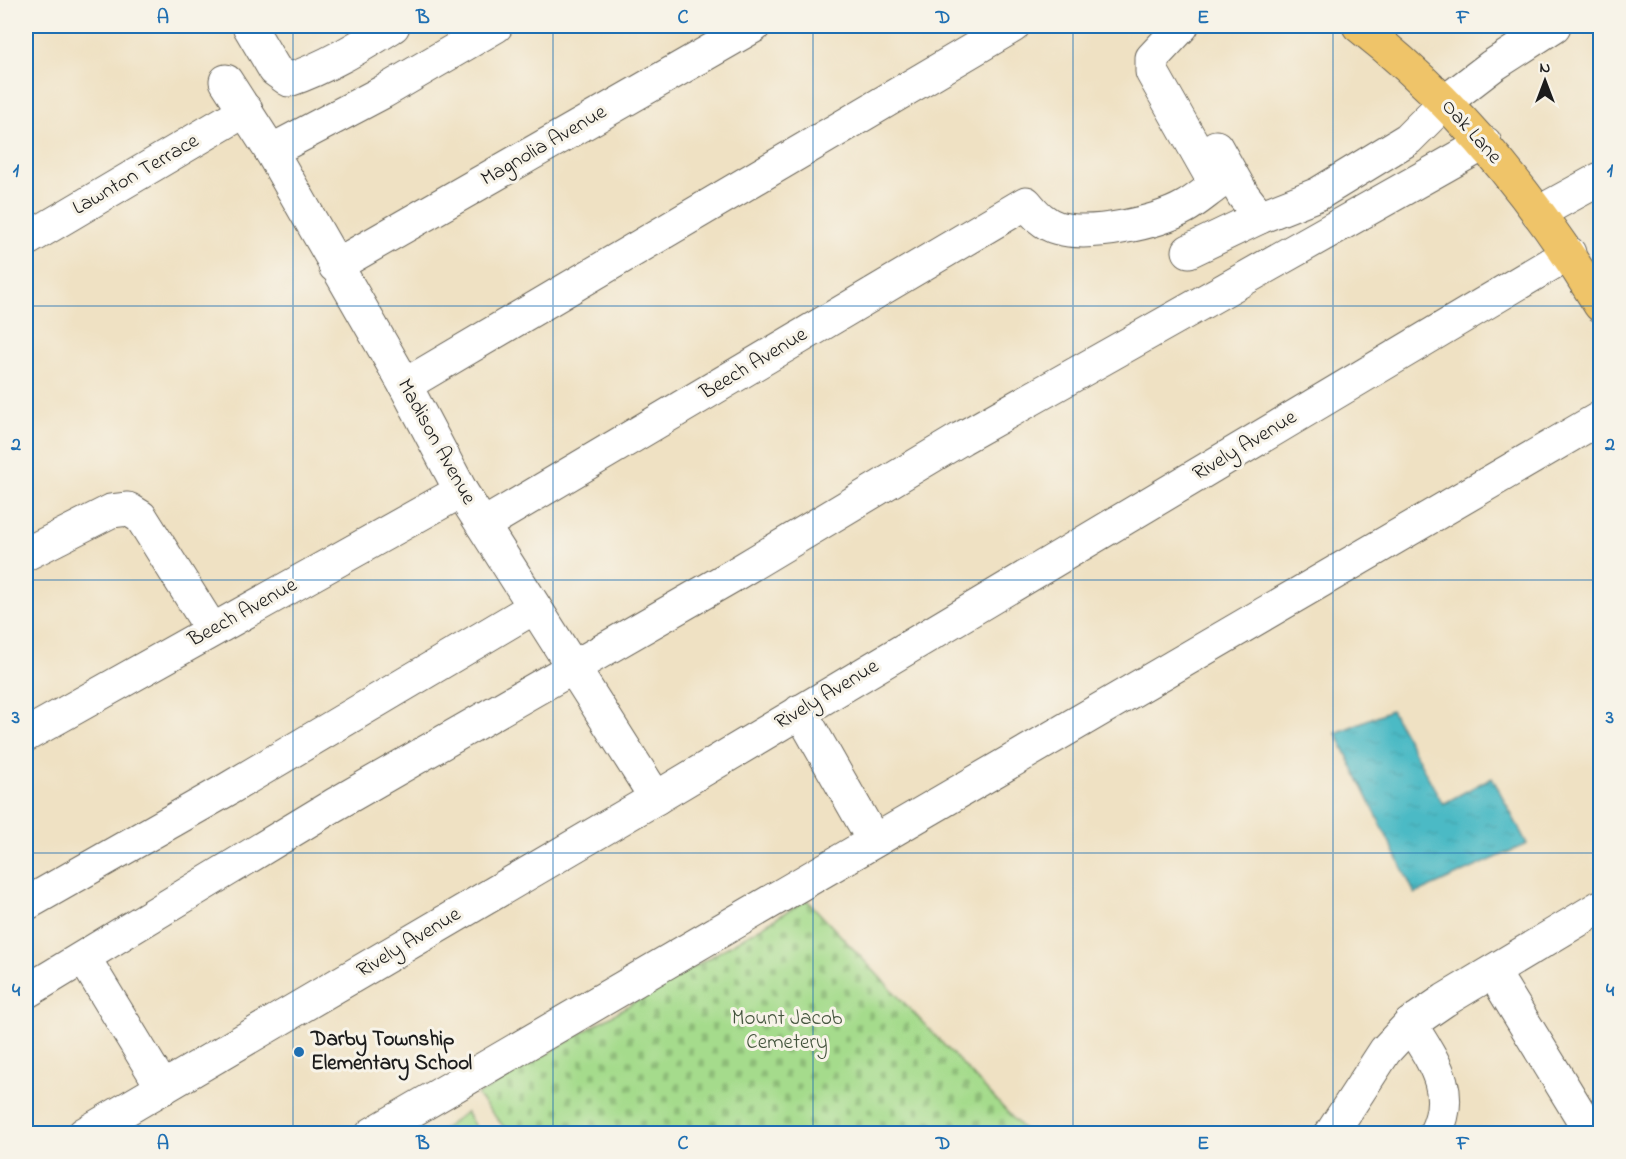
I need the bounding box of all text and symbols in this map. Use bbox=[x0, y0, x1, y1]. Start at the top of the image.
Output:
text: A bbox=[157, 4, 169, 33]
text: B bbox=[415, 4, 430, 33]
text: C bbox=[678, 4, 689, 33]
text: D bbox=[935, 4, 950, 33]
text: E bbox=[1197, 4, 1209, 33]
text: F bbox=[1456, 4, 1470, 33]
north arrow bbox=[1515, 51, 1575, 111]
text: N bbox=[1540, 56, 1551, 80]
street label: Oak Lane bbox=[1434, 93, 1509, 172]
street label: Magnolia Avenue bbox=[475, 97, 614, 196]
street label: Lawnton Terrace bbox=[67, 126, 205, 223]
text: 1 bbox=[13, 157, 20, 186]
text: 1 bbox=[1607, 157, 1614, 186]
street label: Beech Avenue bbox=[694, 320, 814, 408]
street label: Madison Avenue bbox=[389, 374, 483, 511]
street label: Rively Avenue bbox=[1187, 403, 1304, 491]
text: 2 bbox=[10, 431, 21, 460]
text: 2 bbox=[1604, 431, 1615, 460]
street label: Beech Avenue bbox=[182, 570, 303, 656]
street label: Rively Avenue bbox=[769, 652, 886, 740]
text: 3 bbox=[11, 704, 20, 733]
text: 3 bbox=[1605, 704, 1614, 733]
street label: Rively Avenue bbox=[351, 900, 468, 988]
text: 4 bbox=[12, 977, 21, 1006]
text: 4 bbox=[1606, 977, 1615, 1006]
park label: Mount Jacob Cemetery bbox=[732, 1004, 842, 1060]
place label: Darby Township Elementary School bbox=[310, 1025, 473, 1081]
marker: Darby Township Elementary School bbox=[292, 1045, 306, 1059]
text: A bbox=[157, 1130, 169, 1159]
text: B bbox=[415, 1130, 430, 1159]
text: C bbox=[678, 1130, 689, 1159]
text: D bbox=[935, 1130, 950, 1159]
text: E bbox=[1197, 1130, 1209, 1159]
text: F bbox=[1456, 1130, 1470, 1159]

